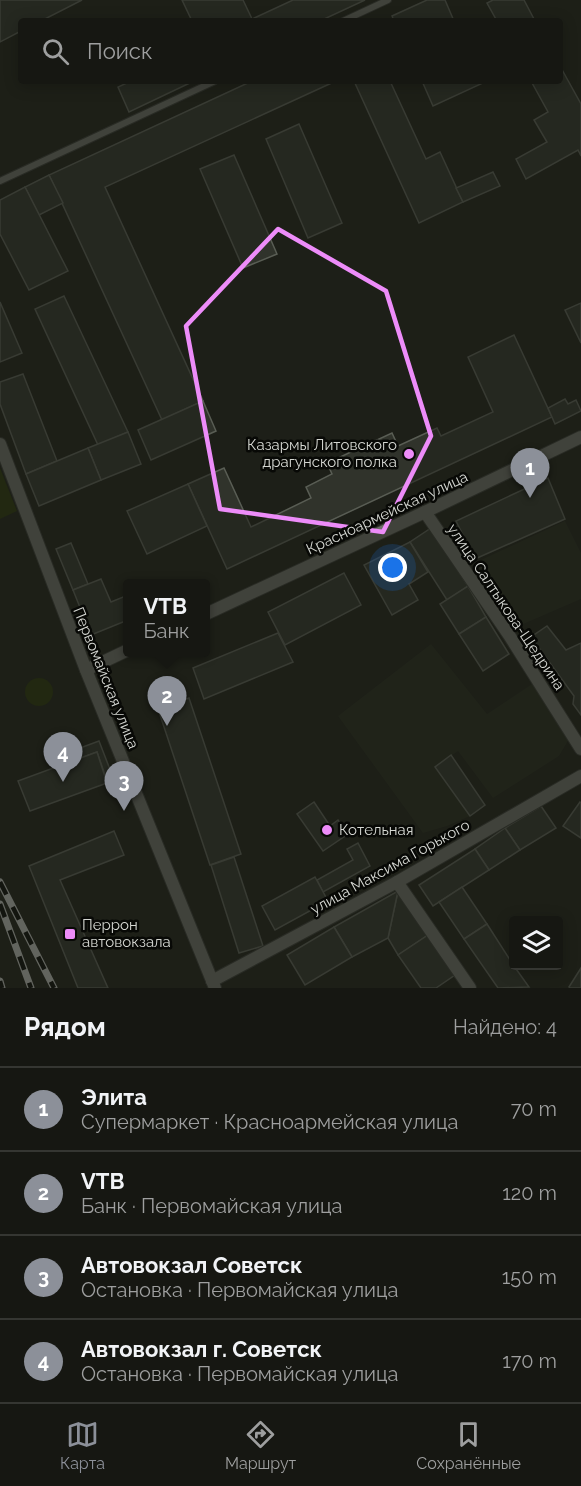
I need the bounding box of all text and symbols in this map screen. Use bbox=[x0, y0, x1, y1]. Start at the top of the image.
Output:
search box bbox=[18, 18, 563, 84]
icon: search bbox=[39, 35, 72, 68]
text: Поиск bbox=[87, 38, 152, 64]
place label: Казармы Литовского драгунского полка bbox=[247, 436, 397, 471]
marker: Казармы Литовского драгунского полка bbox=[402, 447, 416, 461]
pin: 1 bbox=[510, 448, 550, 498]
street label: Красноармейская улица bbox=[303, 468, 471, 558]
street label: улица Салтыкова-Щедрина bbox=[443, 520, 569, 694]
your location bbox=[378, 553, 407, 582]
popup bbox=[123, 579, 210, 657]
text: VTB bbox=[144, 593, 187, 619]
street label: Первомайская улица bbox=[69, 605, 143, 751]
text: Банк bbox=[144, 619, 190, 643]
pin: 2 bbox=[148, 676, 186, 726]
pin: 4 bbox=[44, 732, 82, 782]
pin: 3 bbox=[104, 762, 144, 811]
street label: улица Максима Горького bbox=[307, 816, 473, 918]
place label: Котельная bbox=[339, 821, 413, 839]
marker: Котельная bbox=[320, 823, 334, 837]
place label: Перрон автовокзала bbox=[82, 916, 171, 951]
map controls bbox=[509, 916, 563, 970]
button: layers bbox=[509, 916, 563, 970]
marker: Перрон автовокзала bbox=[63, 927, 77, 941]
text: Рядом bbox=[24, 1012, 106, 1042]
text: Найдено: 4 bbox=[453, 1015, 557, 1039]
text: Элита bbox=[81, 1084, 147, 1110]
text: 1 bbox=[39, 1097, 48, 1121]
text: 70 m bbox=[511, 1097, 557, 1121]
text: Супермаркет · Красноармейская улица bbox=[81, 1110, 458, 1134]
text: VTB bbox=[81, 1168, 124, 1194]
text: 2 bbox=[38, 1181, 49, 1205]
text: 120 m bbox=[502, 1181, 557, 1205]
text: Банк · Первомайская улица bbox=[81, 1194, 342, 1218]
text: Автовокзал Советск bbox=[81, 1252, 303, 1278]
text: 3 bbox=[38, 1265, 49, 1289]
text: 150 m bbox=[502, 1265, 557, 1289]
text: Остановка · Первомайская улица bbox=[81, 1278, 398, 1302]
text: Автовокзал г. Советск bbox=[81, 1336, 322, 1362]
text: 4 bbox=[38, 1349, 49, 1373]
text: 170 m bbox=[502, 1349, 557, 1373]
text: Остановка · Первомайская улица bbox=[81, 1362, 398, 1386]
tab: Карта bbox=[60, 1418, 105, 1473]
tab: Маршрут bbox=[225, 1418, 296, 1473]
tab: Сохранённые bbox=[416, 1418, 521, 1473]

